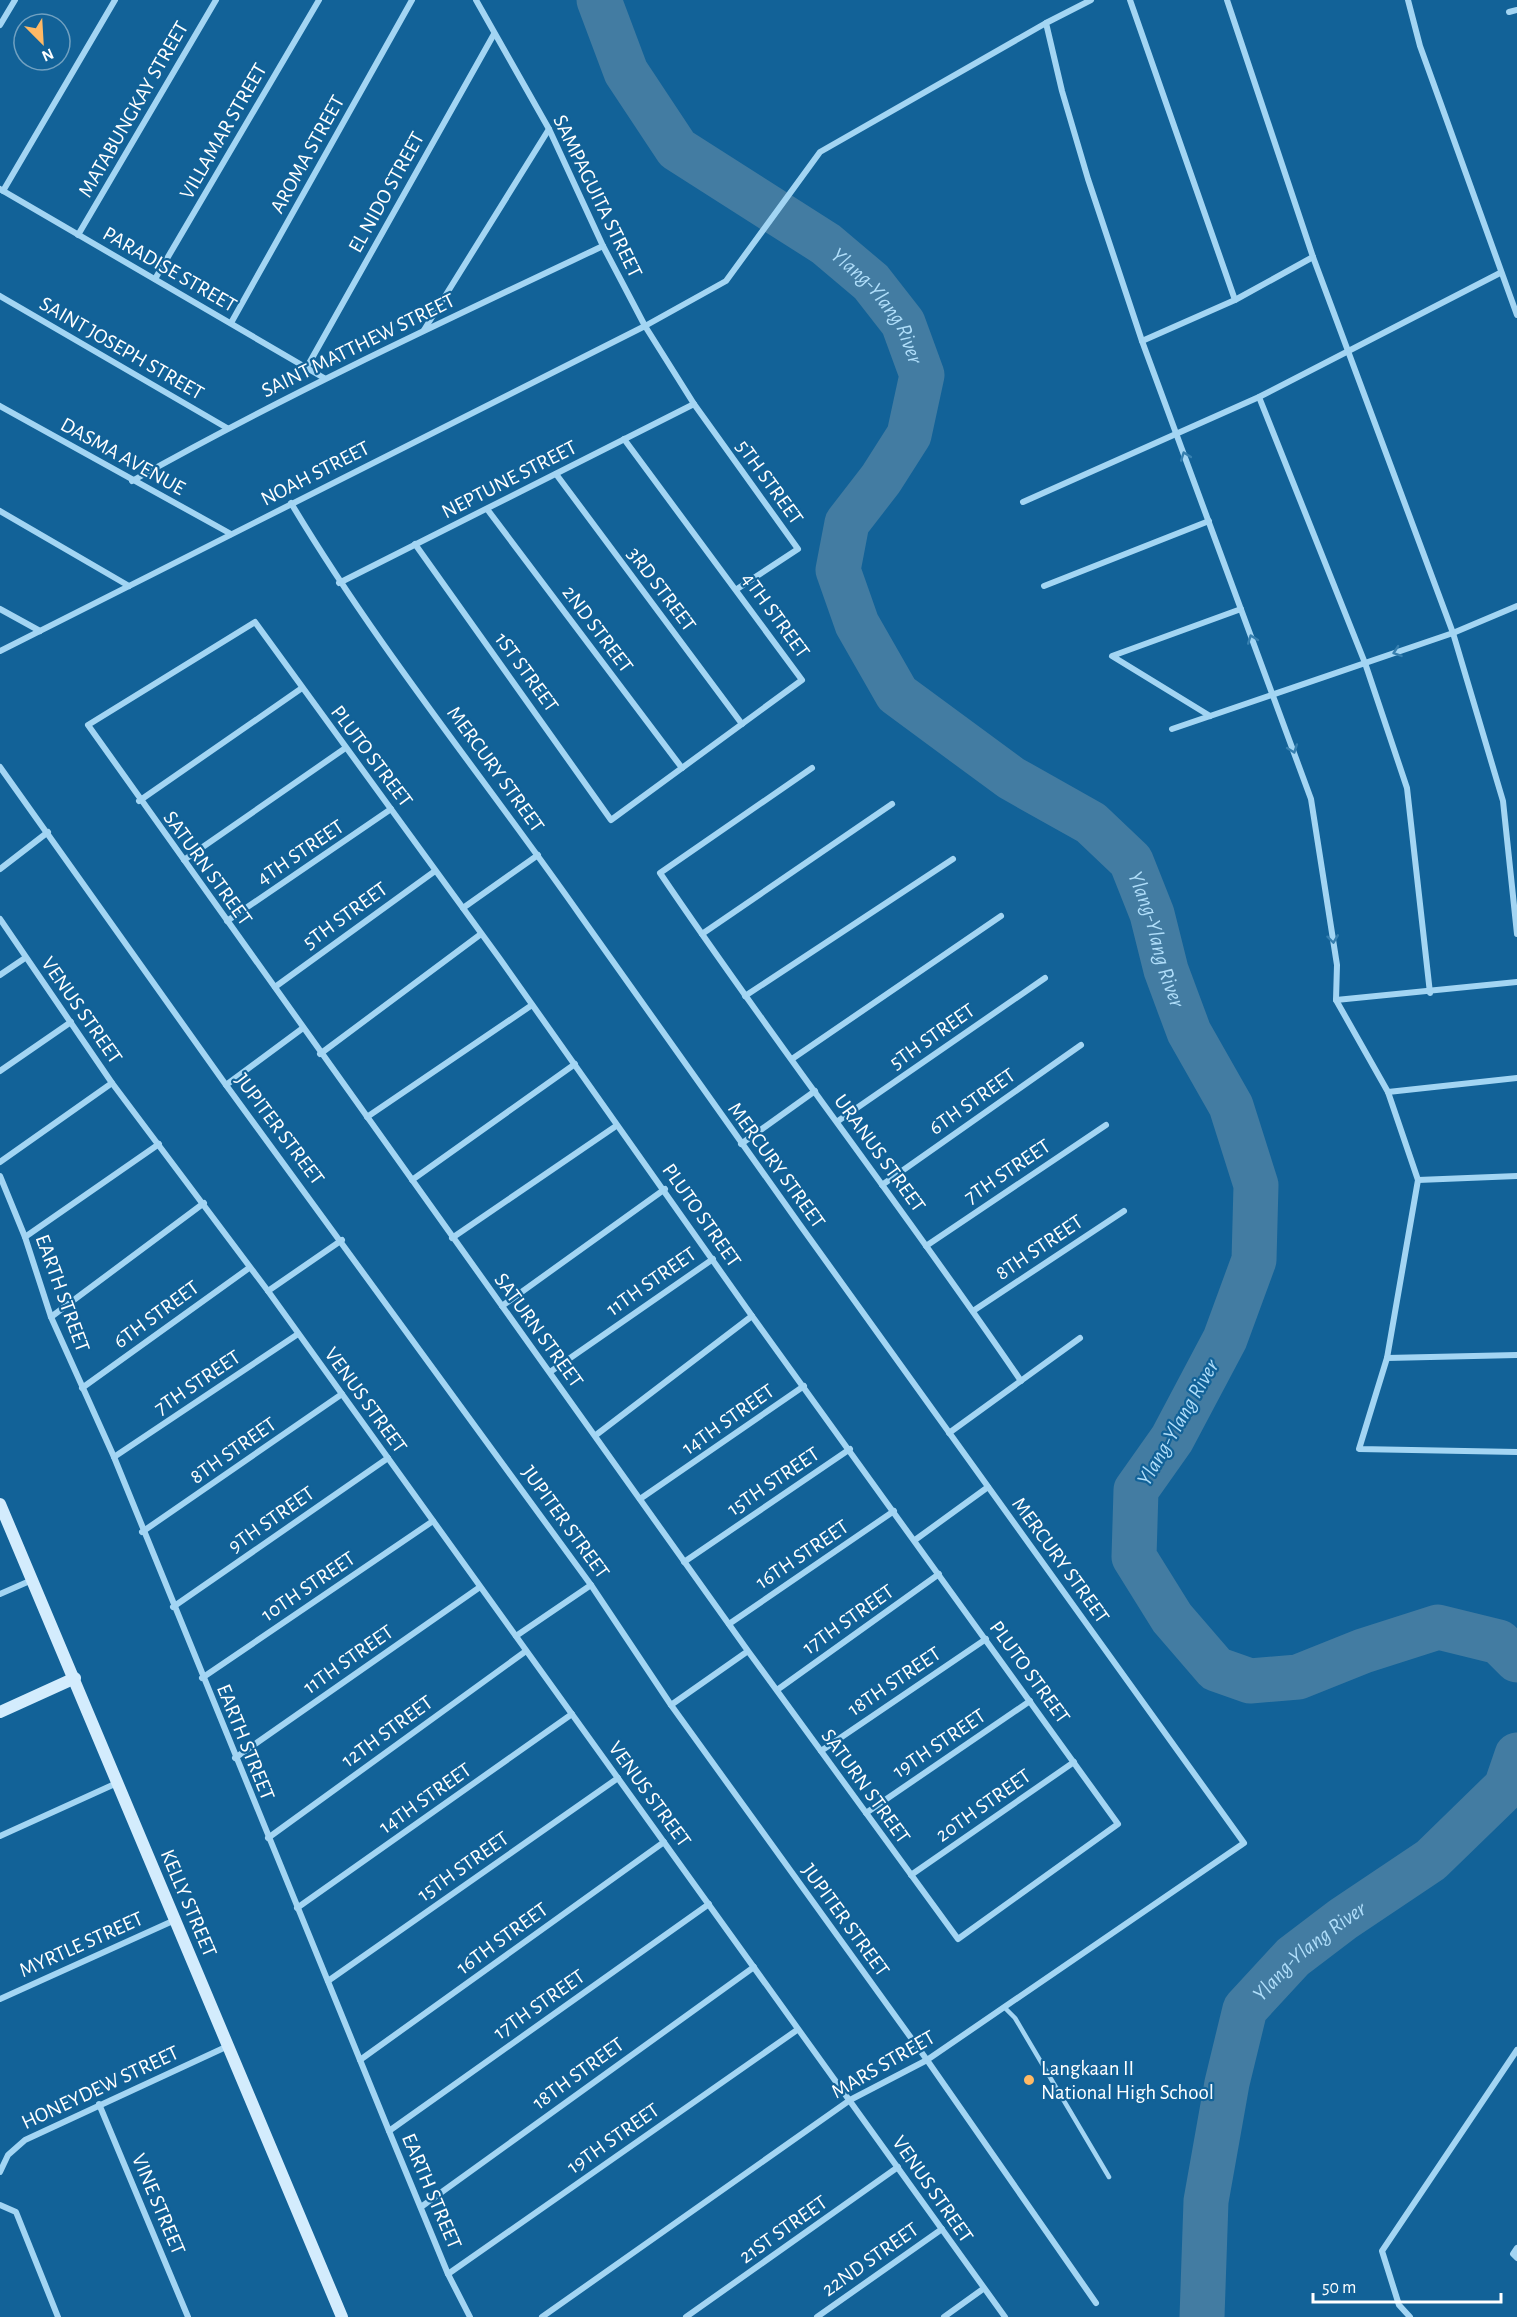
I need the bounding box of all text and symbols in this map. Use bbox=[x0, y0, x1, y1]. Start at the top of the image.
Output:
north arrow bbox=[12, 12, 72, 72]
street label: MATABUNGKAY STREET bbox=[75, 18, 192, 201]
text: N bbox=[39, 45, 56, 64]
street label: VILLAMAR STREET bbox=[176, 60, 271, 203]
street label: AROMA STREET bbox=[266, 92, 348, 217]
street label: SAMPAGUITA STREET bbox=[549, 112, 646, 281]
street label: EL NIDO STREET bbox=[345, 128, 428, 256]
street label: PARADISE STREET bbox=[99, 223, 240, 316]
water label: Ylang-Ylang River bbox=[827, 244, 927, 367]
street label: SAINT MATTHEW STREET bbox=[258, 289, 458, 401]
street label: SAINT JOSEPH STREET bbox=[36, 293, 207, 404]
street label: DASMA AVENUE bbox=[57, 414, 189, 499]
street label: NEPTUNE STREET bbox=[438, 436, 580, 523]
street label: 5TH STREET bbox=[732, 436, 807, 528]
street label: NOAH STREET bbox=[257, 437, 373, 510]
one-way arrow bbox=[1179, 451, 1192, 462]
street label: 3RD STREET bbox=[623, 543, 700, 635]
street label: 4TH STREET bbox=[738, 569, 814, 662]
street label: 2ND STREET bbox=[558, 582, 637, 677]
street label: 1ST STREET bbox=[491, 629, 562, 716]
one-way arrow bbox=[1247, 634, 1260, 645]
one-way arrow bbox=[1392, 644, 1403, 657]
street label: PLUTO STREET bbox=[327, 702, 416, 811]
street label: MERCURY STREET bbox=[443, 703, 548, 836]
one-way arrow bbox=[1285, 743, 1298, 754]
street label: SATURN STREET bbox=[159, 807, 256, 929]
street label: 4TH STREET bbox=[253, 816, 348, 889]
water label: Ylang-Ylang River bbox=[1124, 868, 1189, 1011]
street label: 5TH STREET bbox=[299, 878, 391, 953]
one-way arrow bbox=[1327, 934, 1339, 943]
street label: VENUS STREET bbox=[37, 953, 126, 1067]
street label: 5TH STREET bbox=[886, 999, 979, 1073]
street label: 6TH STREET bbox=[925, 1064, 1019, 1139]
street label: JUPITER STREET bbox=[231, 1070, 328, 1189]
street label: URANUS STREET bbox=[830, 1091, 929, 1216]
street label: MERCURY STREET bbox=[724, 1099, 829, 1232]
street label: 7TH STREET bbox=[960, 1135, 1054, 1208]
street label: PLUTO STREET bbox=[658, 1160, 745, 1271]
street label: 8TH STREET bbox=[992, 1211, 1087, 1284]
street label: EARTH STREET bbox=[32, 1232, 93, 1355]
street label: 11TH STREET bbox=[602, 1243, 700, 1320]
street label: SATURN STREET bbox=[490, 1269, 587, 1391]
street label: 6TH STREET bbox=[110, 1277, 203, 1352]
street label: VENUS STREET bbox=[320, 1344, 411, 1457]
street label: 7TH STREET bbox=[150, 1346, 244, 1419]
water label: Ylang-Ylang River bbox=[1133, 1355, 1223, 1489]
street label: 14TH STREET bbox=[678, 1380, 778, 1459]
street label: 8TH STREET bbox=[186, 1413, 280, 1488]
street label: 15TH STREET bbox=[723, 1443, 823, 1520]
street label: JUPITER STREET bbox=[518, 1462, 613, 1582]
street label: 9TH STREET bbox=[224, 1482, 318, 1557]
street label: MERCURY STREET bbox=[1008, 1494, 1113, 1627]
street label: 16TH STREET bbox=[752, 1516, 853, 1593]
street label: 10TH STREET bbox=[257, 1547, 359, 1625]
street label: 17TH STREET bbox=[799, 1580, 898, 1658]
street label: PLUTO STREET bbox=[985, 1617, 1074, 1727]
street label: 11TH STREET bbox=[299, 1621, 397, 1698]
street label: 18TH STREET bbox=[844, 1643, 945, 1720]
street label: EARTH STREET bbox=[213, 1681, 278, 1803]
street label: 12TH STREET bbox=[338, 1691, 437, 1771]
street label: 19TH STREET bbox=[889, 1705, 990, 1782]
street label: SATURN STREET bbox=[817, 1725, 914, 1847]
street label: VENUS STREET bbox=[604, 1738, 695, 1851]
street label: 14TH STREET bbox=[375, 1759, 475, 1838]
street label: 20TH STREET bbox=[932, 1765, 1035, 1846]
street label: 15TH STREET bbox=[414, 1827, 513, 1905]
street label: KELLY STREET bbox=[156, 1846, 221, 1960]
street label: JUPITER STREET bbox=[798, 1860, 893, 1980]
water label: Ylang-Ylang River bbox=[1249, 1897, 1370, 2005]
street label: 16TH STREET bbox=[453, 1898, 552, 1978]
street label: MYRTLE STREET bbox=[16, 1908, 146, 1981]
street label: 17TH STREET bbox=[490, 1965, 589, 2043]
street label: MARS STREET bbox=[828, 2026, 939, 2102]
street label: 18TH STREET bbox=[529, 2033, 628, 2113]
street label: HONEYDEW STREET bbox=[18, 2042, 182, 2133]
place label: Langkaan II National High School bbox=[1041, 2058, 1214, 2103]
marker: Langkaan II National High School bbox=[1022, 2073, 1036, 2087]
street label: 19TH STREET bbox=[563, 2099, 663, 2178]
street label: EARTH STREET bbox=[398, 2130, 465, 2252]
street label: VENUS STREET bbox=[888, 2132, 977, 2246]
street label: VINE STREET bbox=[128, 2151, 189, 2258]
street label: 21ST STREET bbox=[735, 2192, 831, 2267]
street label: 22ND STREET bbox=[818, 2219, 922, 2300]
scale bar bbox=[1313, 2266, 1500, 2304]
text: 50 m bbox=[1322, 2279, 1356, 2297]

